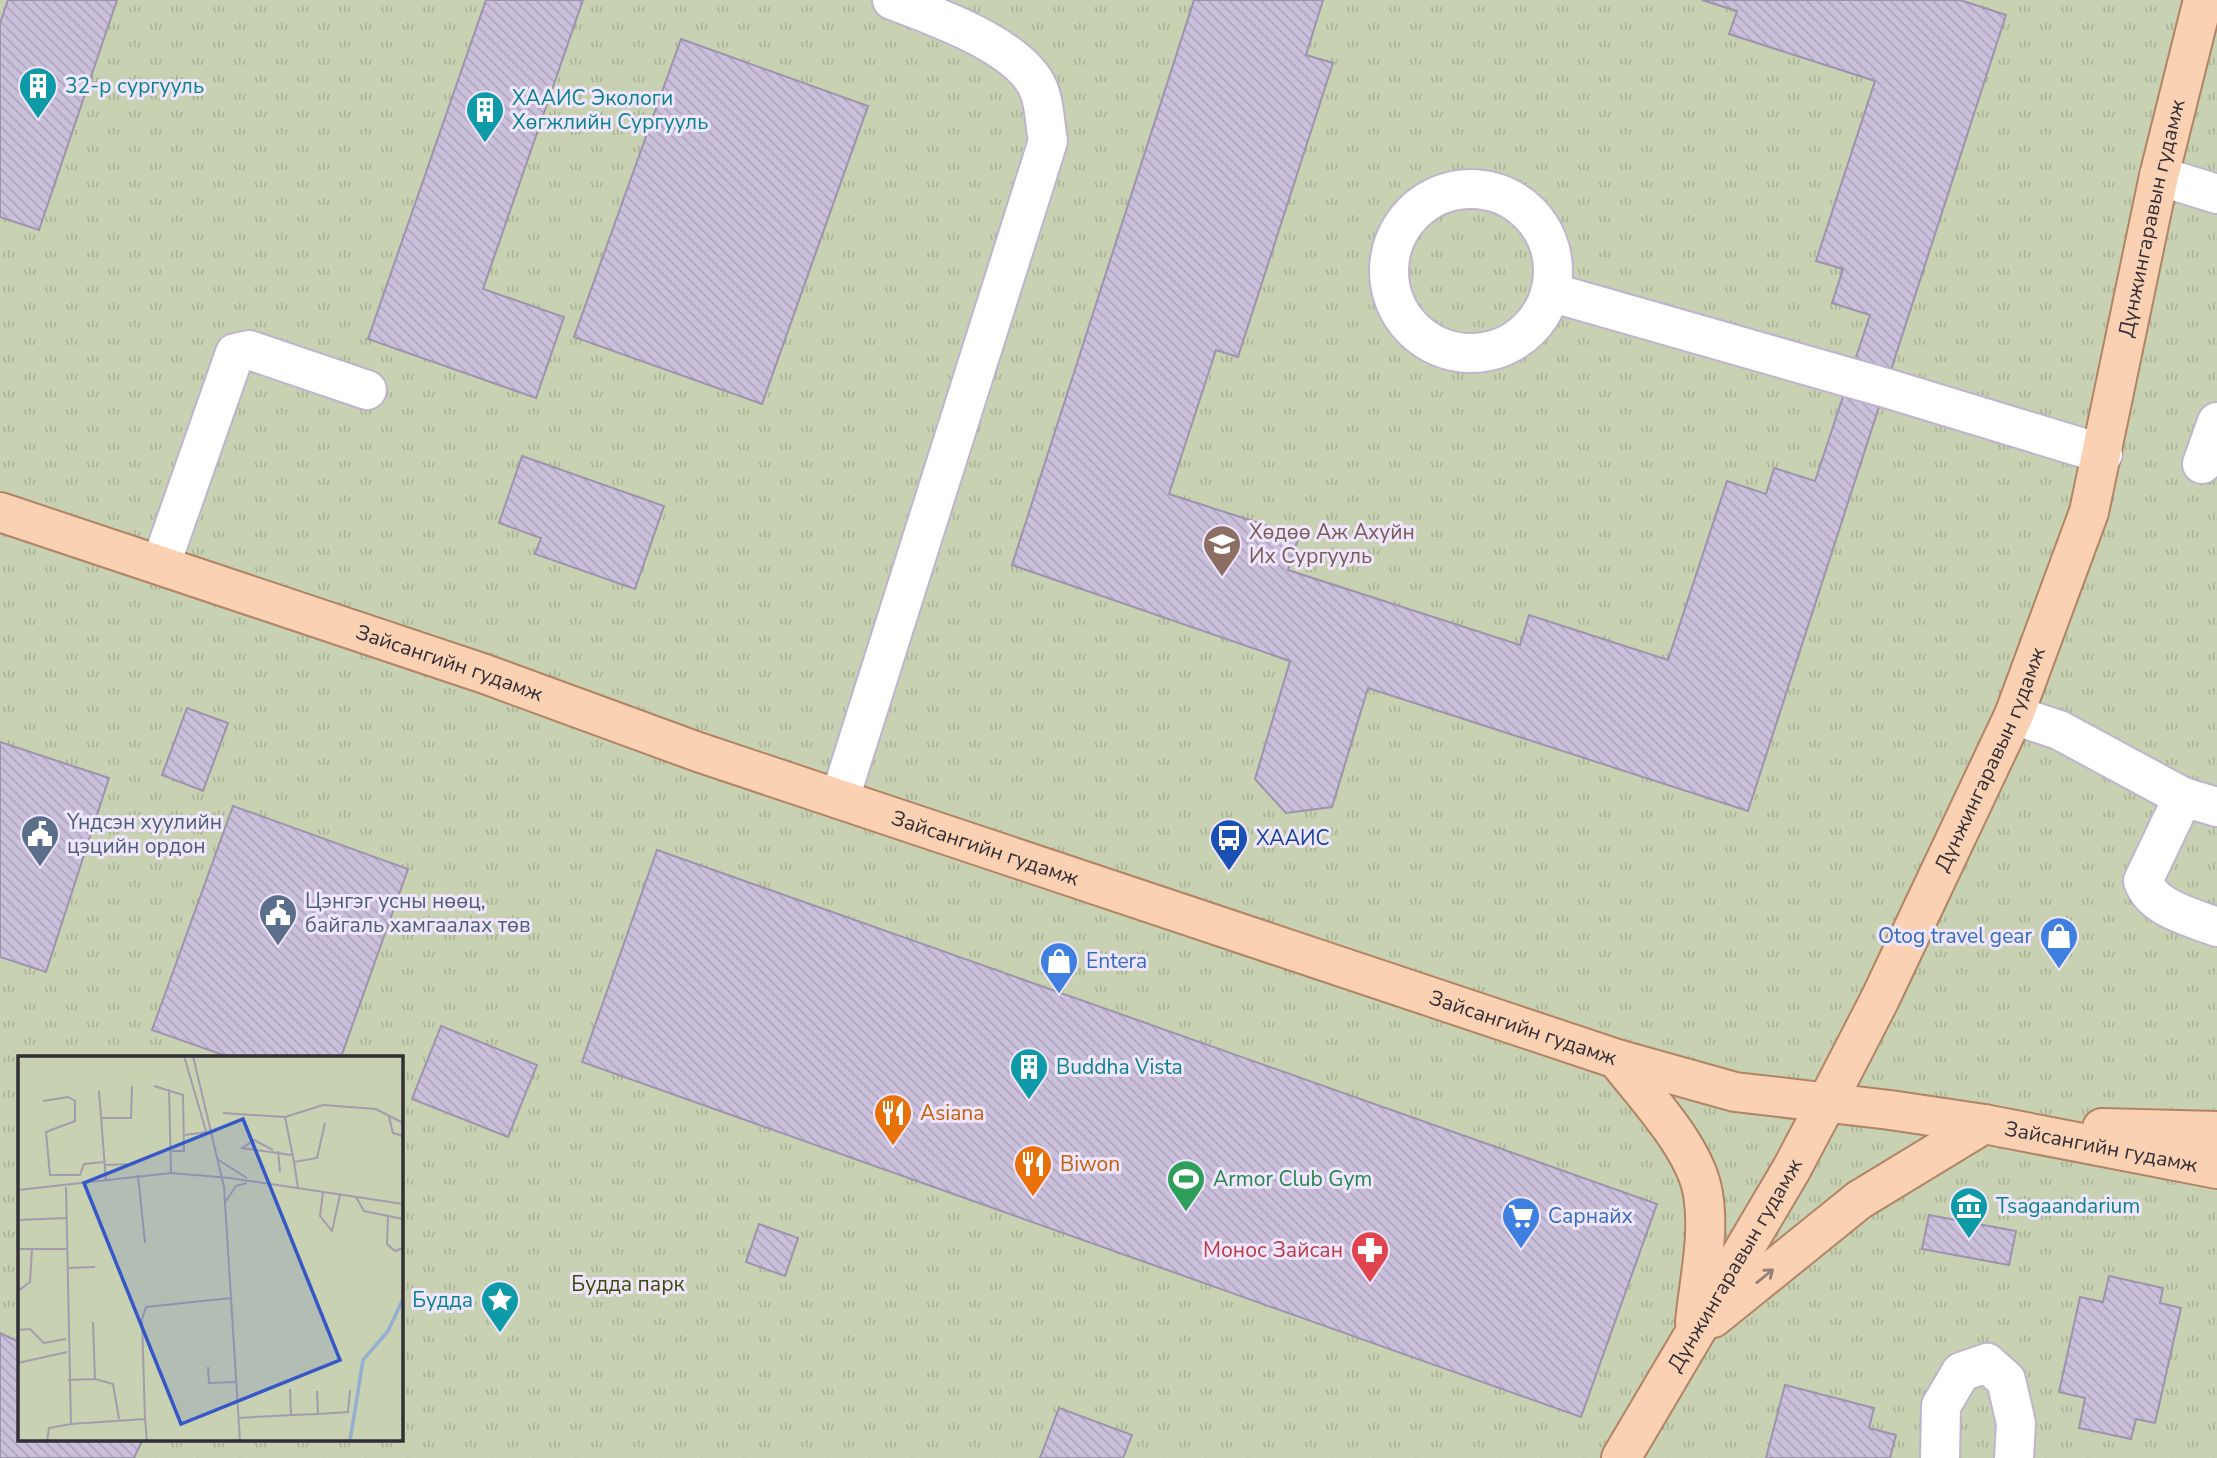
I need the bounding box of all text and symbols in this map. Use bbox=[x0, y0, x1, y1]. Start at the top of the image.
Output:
building icon: 32-р сургууль bbox=[17, 65, 59, 120]
place label: 32-р сургууль bbox=[65, 72, 204, 100]
place label: ХААИС Экологи Хөгжлийн Сургууль bbox=[512, 84, 708, 136]
building icon: ХААИС Экологи Хөгжлийн Сургууль bbox=[464, 89, 506, 144]
street label: Дүнжингаравын гудамж bbox=[2112, 96, 2192, 340]
place label: Хөдөө Аж Ахуйн Их Сургууль bbox=[1249, 518, 1415, 570]
school or university icon: Хөдөө Аж Ахуйн Их Сургууль bbox=[1201, 523, 1243, 578]
street label: Зайсангийн гудамж bbox=[352, 618, 547, 708]
street label: Дүнжингаравын гудамж bbox=[1928, 643, 2052, 876]
street label: Зайсангийн гудамж bbox=[888, 804, 1083, 892]
place label: Үндсэн хуулийн цэцийн ордон bbox=[66, 808, 222, 860]
public building icon: Үндсэн хуулийн цэцийн ордон bbox=[19, 813, 61, 868]
bus stop icon: ХААИС bbox=[1208, 817, 1250, 872]
place label: ХААИС bbox=[1256, 824, 1330, 852]
place label: Цэнгэг усны нөөц, байгаль хамгаалах төв bbox=[305, 887, 530, 939]
public building icon: Цэнгэг усны нөөц, байгаль хамгаалах төв bbox=[257, 892, 299, 947]
shop icon: Otog travel gear bbox=[2038, 915, 2080, 970]
place label: Otog travel gear bbox=[1878, 922, 2032, 950]
shop icon: Entera bbox=[1038, 940, 1080, 995]
place label: Entera bbox=[1086, 947, 1147, 975]
street label: Зайсангийн гудамж bbox=[1426, 983, 1621, 1072]
building icon: Buddha Vista bbox=[1008, 1046, 1050, 1101]
place label: Buddha Vista bbox=[1056, 1053, 1183, 1081]
inset map bbox=[18, 1056, 402, 1440]
restaurant icon: Asiana bbox=[872, 1092, 914, 1147]
place label: Asiana bbox=[920, 1099, 984, 1127]
street label: Зайсангийн гудамж bbox=[2002, 1114, 2201, 1179]
restaurant icon: Biwon bbox=[1012, 1143, 1054, 1198]
place label: Biwon bbox=[1060, 1150, 1120, 1178]
street label: Дүнжингаравын гудамж bbox=[1661, 1153, 1809, 1377]
sports icon: Armor Club Gym bbox=[1165, 1158, 1207, 1213]
place label: Armor Club Gym bbox=[1213, 1165, 1372, 1193]
museum icon: Tsagaandarium bbox=[1948, 1185, 1990, 1240]
place label: Tsagaandarium bbox=[1996, 1192, 2140, 1220]
supermarket icon: Сарнайх bbox=[1500, 1195, 1542, 1250]
place label: Сарнайх bbox=[1548, 1202, 1633, 1230]
pharmacy icon: Монос Зайсан bbox=[1349, 1229, 1391, 1284]
place label: Монос Зайсан bbox=[1203, 1236, 1343, 1264]
one-way arrow bbox=[1756, 1269, 1774, 1284]
park label: Будда парк bbox=[571, 1270, 686, 1298]
place icon: Будда bbox=[479, 1279, 521, 1334]
place label: Будда bbox=[412, 1286, 473, 1314]

